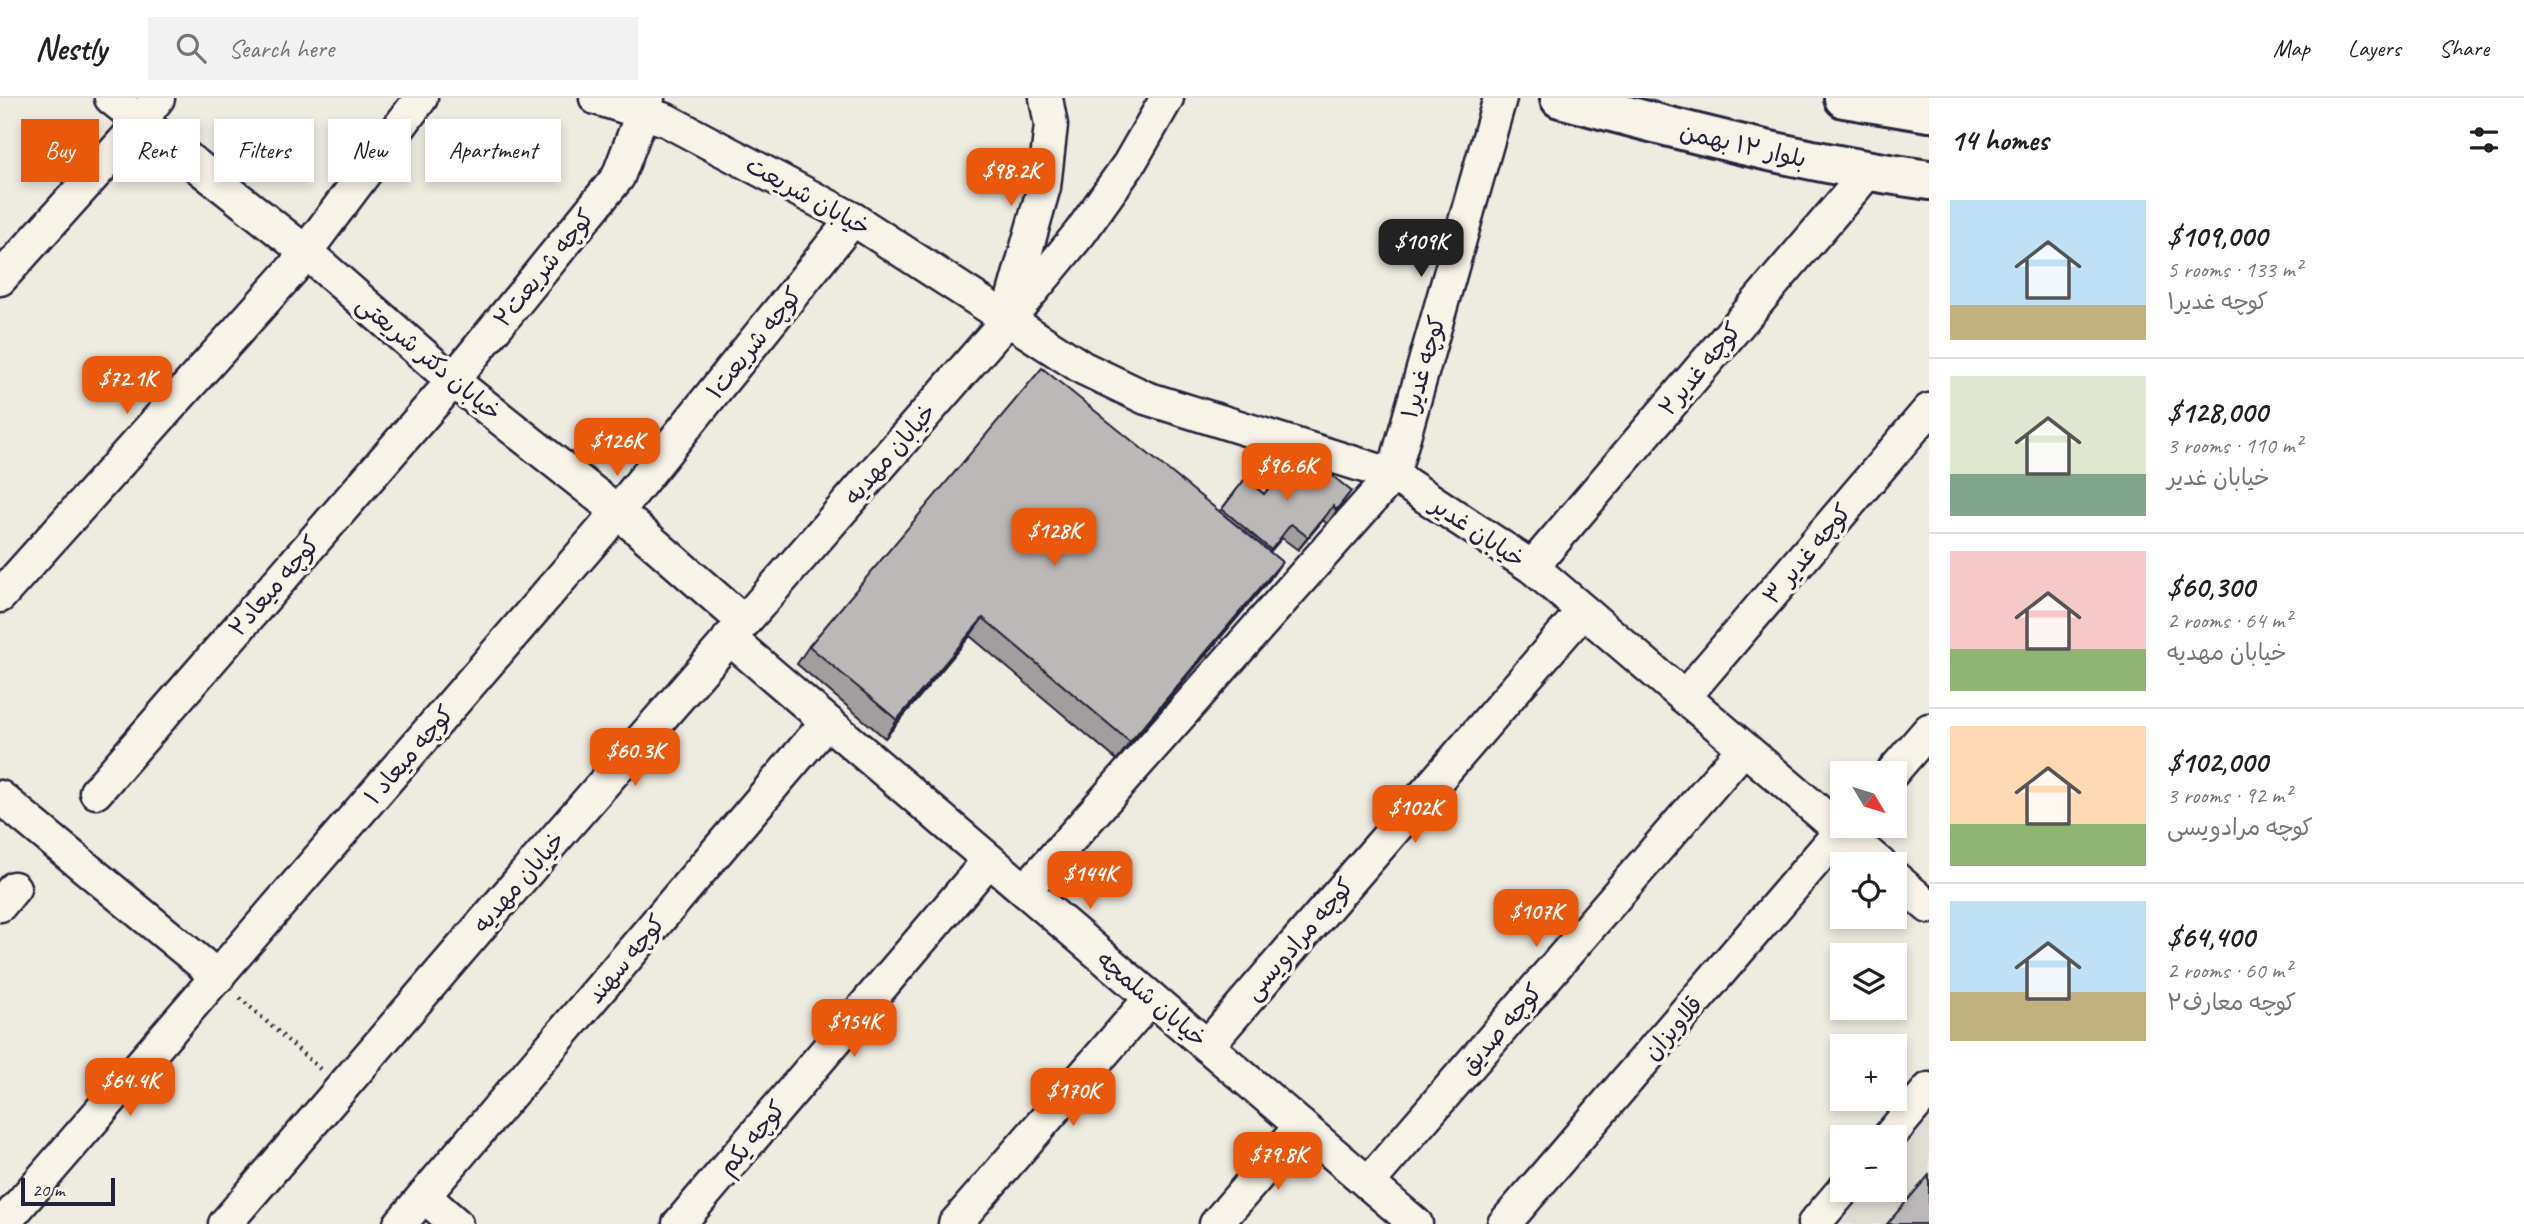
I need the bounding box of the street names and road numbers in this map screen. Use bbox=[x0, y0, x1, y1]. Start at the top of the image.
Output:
street label: بلوار ۱۲ بهمن bbox=[1677, 116, 1809, 174]
street label: خیابان شریعت bbox=[741, 150, 875, 242]
street label: کوچه شریعت۲ bbox=[487, 203, 601, 333]
street label: کوچه شریعت۱ bbox=[700, 281, 808, 405]
street label: خیابان دکتر شریعتی bbox=[350, 289, 508, 427]
street label: کوچه غدیر۱ bbox=[1394, 312, 1452, 422]
street label: کوچه غدیر۲ bbox=[1652, 316, 1748, 422]
street label: خیابان مهدیه bbox=[838, 397, 942, 511]
street label: خیابان غدیر bbox=[1423, 488, 1531, 574]
street label: کوچه غدیر ۳ bbox=[1756, 498, 1858, 610]
street label: کوچه میعاد۲ bbox=[222, 529, 326, 643]
street label: کوچه میعاد ۱ bbox=[358, 699, 460, 811]
street label: خیابان مهدیه bbox=[467, 825, 571, 939]
street label: کوچه مرادویسی bbox=[1238, 872, 1360, 1006]
street label: کوچه سهند bbox=[580, 908, 672, 1010]
street label: خیابان شلمچه bbox=[1091, 944, 1213, 1054]
street label: کوچه صدیق bbox=[1453, 977, 1549, 1081]
street label: قلاویزان bbox=[1637, 990, 1709, 1066]
street label: کوچه یکم bbox=[712, 1094, 794, 1184]

